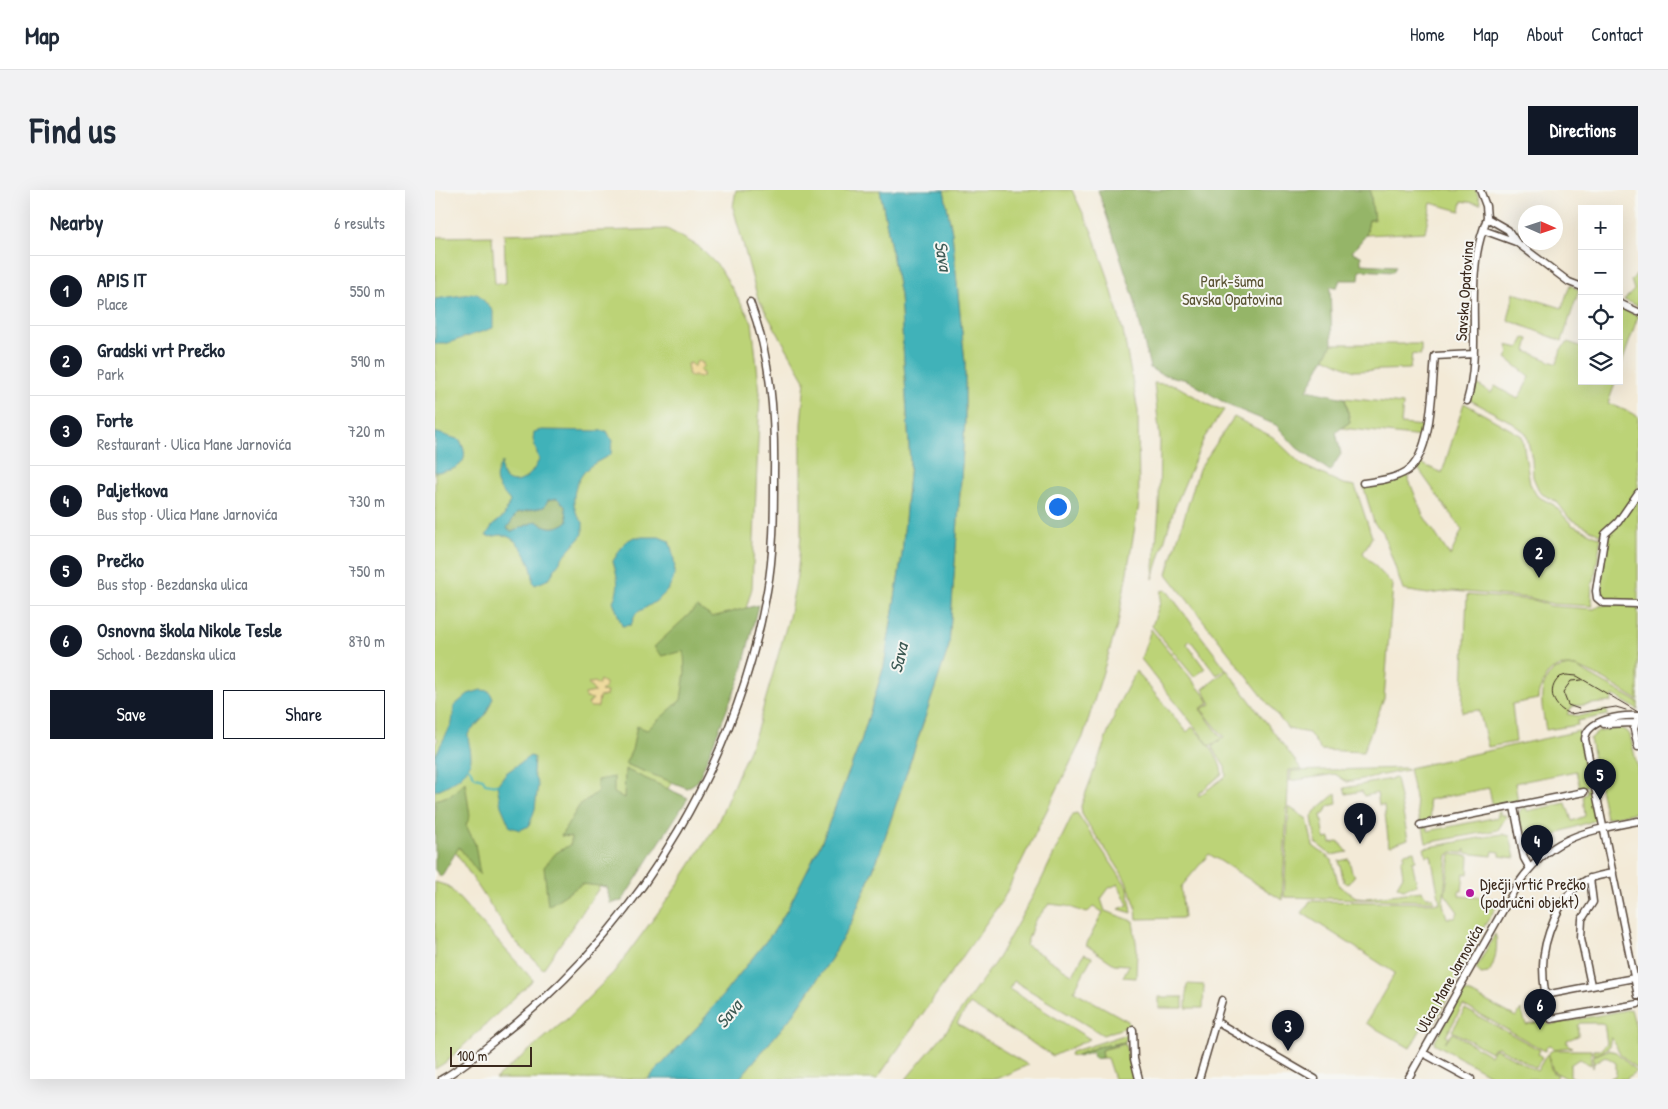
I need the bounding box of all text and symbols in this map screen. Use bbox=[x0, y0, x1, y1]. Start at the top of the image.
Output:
text: Map bbox=[25, 19, 59, 51]
text: Home bbox=[1410, 22, 1445, 47]
text: Map bbox=[1473, 22, 1498, 47]
text: About bbox=[1526, 22, 1563, 47]
text: Contact bbox=[1591, 22, 1643, 47]
button: Directions bbox=[1528, 106, 1638, 155]
text: Find us bbox=[30, 107, 116, 154]
north arrow bbox=[1518, 205, 1563, 250]
map controls bbox=[1578, 205, 1623, 385]
button: + bbox=[1578, 205, 1623, 250]
text: Nearby bbox=[50, 208, 103, 237]
text: 6 results bbox=[334, 212, 385, 234]
water label: Sava bbox=[929, 239, 959, 275]
street label: Savska Opatovina bbox=[1450, 240, 1478, 342]
button: − bbox=[1578, 250, 1623, 295]
text: APIS IT bbox=[97, 267, 146, 293]
park label: Park-šuma Savska Opatovina bbox=[1182, 270, 1282, 310]
text: 1 bbox=[63, 280, 69, 302]
text: 550 m bbox=[350, 280, 385, 302]
text: Place bbox=[97, 293, 128, 315]
button: locate bbox=[1578, 295, 1623, 340]
text: Gradski vrt Prečko bbox=[97, 337, 225, 363]
button: layers bbox=[1578, 340, 1623, 385]
text: 2 bbox=[62, 350, 70, 372]
text: 590 m bbox=[351, 350, 385, 372]
text: Park bbox=[97, 363, 124, 385]
text: Forte bbox=[97, 407, 133, 433]
text: 3 bbox=[62, 420, 70, 442]
text: 720 m bbox=[348, 420, 385, 442]
text: Restaurant · Ulica Mane Jarnovića bbox=[97, 433, 291, 455]
text: Paljetkova bbox=[97, 477, 168, 503]
text: 4 bbox=[63, 490, 69, 512]
text: 730 m bbox=[348, 490, 385, 512]
your location bbox=[1045, 494, 1071, 520]
text: Bus stop · Ulica Mane Jarnovića bbox=[97, 503, 277, 525]
pin: 2 bbox=[1523, 537, 1555, 578]
text: Prečko bbox=[97, 547, 144, 573]
text: 5 bbox=[63, 560, 69, 582]
text: 750 m bbox=[349, 560, 385, 582]
text: Bus stop · Bezdanska ulica bbox=[97, 573, 247, 595]
text: Osnovna škola Nikole Tesle bbox=[97, 617, 282, 643]
text: 6 bbox=[63, 630, 69, 652]
text: 870 m bbox=[348, 630, 385, 652]
water label: Sava bbox=[883, 639, 914, 675]
text: School · Bezdanska ulica bbox=[97, 643, 236, 665]
button: Save bbox=[50, 690, 213, 739]
button: Share bbox=[223, 690, 385, 739]
pin: 5 bbox=[1584, 759, 1616, 800]
pin: 1 bbox=[1344, 803, 1376, 844]
pin: 4 bbox=[1521, 825, 1553, 866]
place label: Dječji vrtić Prečko (područni objekt) bbox=[1480, 873, 1587, 913]
marker: Dječji vrtić Prečko (područni objekt) bbox=[1464, 887, 1476, 899]
street label: Ulica Mane Jarnovića bbox=[1410, 921, 1488, 1037]
pin: 6 bbox=[1524, 989, 1556, 1030]
water label: Sava bbox=[710, 993, 749, 1033]
pin: 3 bbox=[1272, 1010, 1304, 1051]
scale bar bbox=[450, 1044, 533, 1067]
text: 100 m bbox=[457, 1046, 487, 1065]

